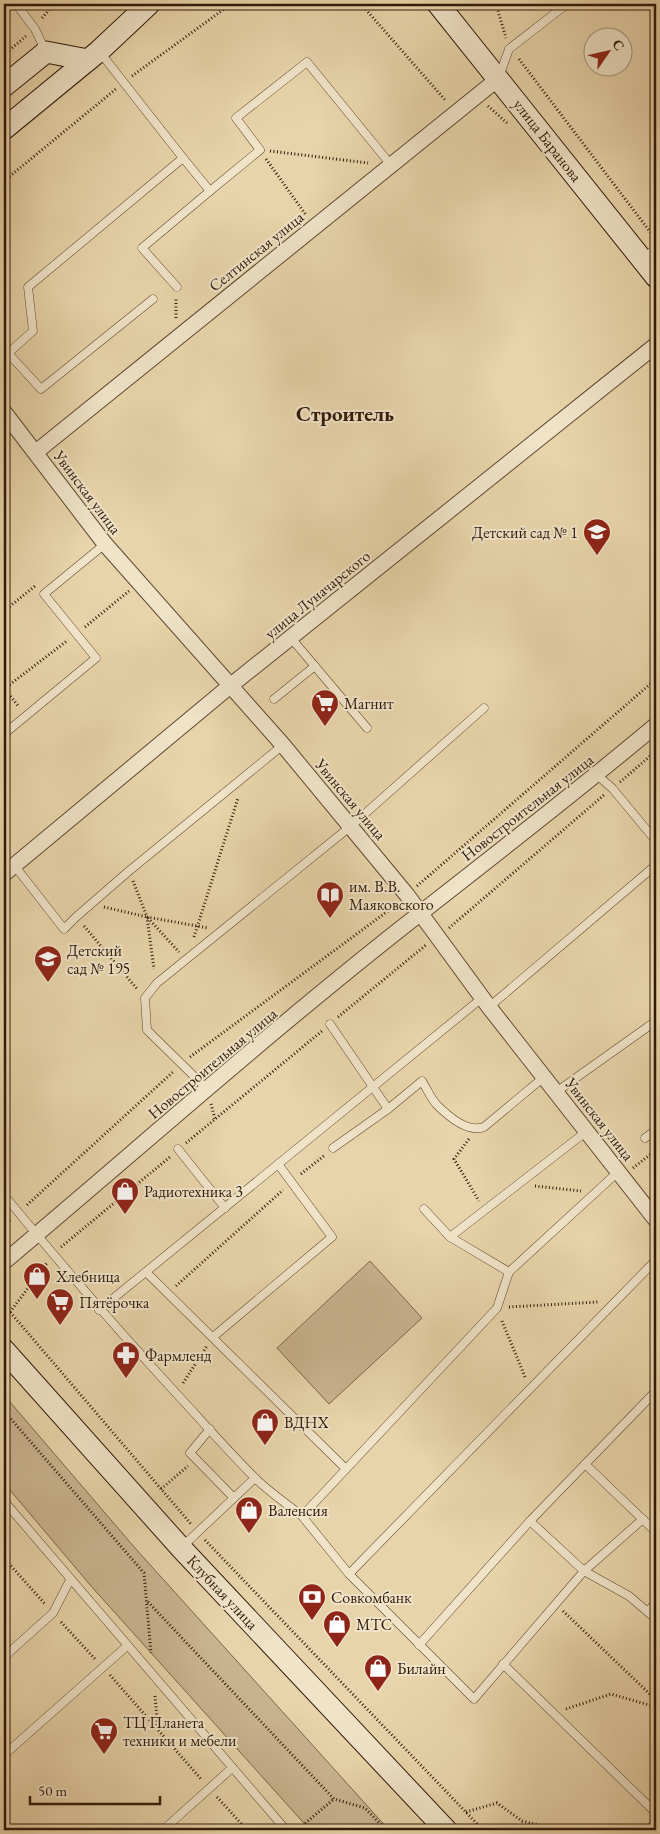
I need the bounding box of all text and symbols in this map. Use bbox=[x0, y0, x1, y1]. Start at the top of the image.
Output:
north arrow bbox=[582, 28, 632, 78]
text: С bbox=[609, 36, 629, 54]
street label: улица Баранова bbox=[509, 94, 587, 187]
street label: Селтинская улица bbox=[204, 206, 309, 296]
district label: Строитель bbox=[296, 400, 394, 427]
street label: Увинская улица bbox=[48, 445, 126, 539]
school or university icon: Детский сад № 1 bbox=[582, 517, 612, 556]
place label: Детский сад № 1 bbox=[472, 522, 578, 543]
street label: улица Луначарского bbox=[260, 545, 375, 644]
supermarket icon: Магнит bbox=[310, 688, 340, 727]
place label: Магнит bbox=[344, 693, 394, 714]
street label: Новостроительная улица bbox=[457, 749, 598, 866]
street label: Увинская улица bbox=[310, 753, 391, 845]
place label: им. В.В. Маяковского bbox=[349, 876, 434, 915]
library icon: им. В.В. Маяковского bbox=[315, 880, 345, 919]
place label: Детский сад № 195 bbox=[67, 940, 130, 979]
school or university icon: Детский сад № 195 bbox=[33, 944, 63, 983]
street label: Новостроительная улица bbox=[143, 1003, 282, 1124]
street label: Увинская улица bbox=[560, 1073, 639, 1166]
shop icon: Радиотехника 3 bbox=[110, 1176, 140, 1215]
place label: Радиотехника 3 bbox=[144, 1181, 243, 1202]
shop icon: Хлебница bbox=[22, 1261, 52, 1300]
place label: Хлебница bbox=[55, 1266, 121, 1287]
supermarket icon: Пятёрочка bbox=[45, 1287, 75, 1326]
place label: Пятёрочка bbox=[79, 1292, 150, 1313]
pharmacy icon: Фармленд bbox=[111, 1340, 141, 1379]
place label: Фармленд bbox=[145, 1345, 212, 1366]
shop icon: ВДНХ bbox=[250, 1407, 280, 1446]
place label: ВДНХ bbox=[284, 1412, 329, 1433]
shop icon: Валенсия bbox=[234, 1495, 264, 1534]
place label: Валенсия bbox=[268, 1500, 328, 1521]
street label: Клубная улица bbox=[182, 1550, 263, 1635]
bank icon: Совкомбанк bbox=[297, 1582, 327, 1621]
place label: Совкомбанк bbox=[331, 1587, 412, 1608]
shop icon: МТС bbox=[322, 1609, 352, 1648]
place label: МТС bbox=[356, 1614, 392, 1635]
shop icon: Билайн bbox=[363, 1653, 393, 1692]
place label: Билайн bbox=[397, 1658, 446, 1679]
place label: ТЦ Планета техники и мебели bbox=[123, 1712, 237, 1751]
supermarket icon: ТЦ Планета техники и мебели bbox=[89, 1716, 119, 1755]
scale bar bbox=[30, 1774, 160, 1806]
text: 50 m bbox=[38, 1781, 67, 1800]

